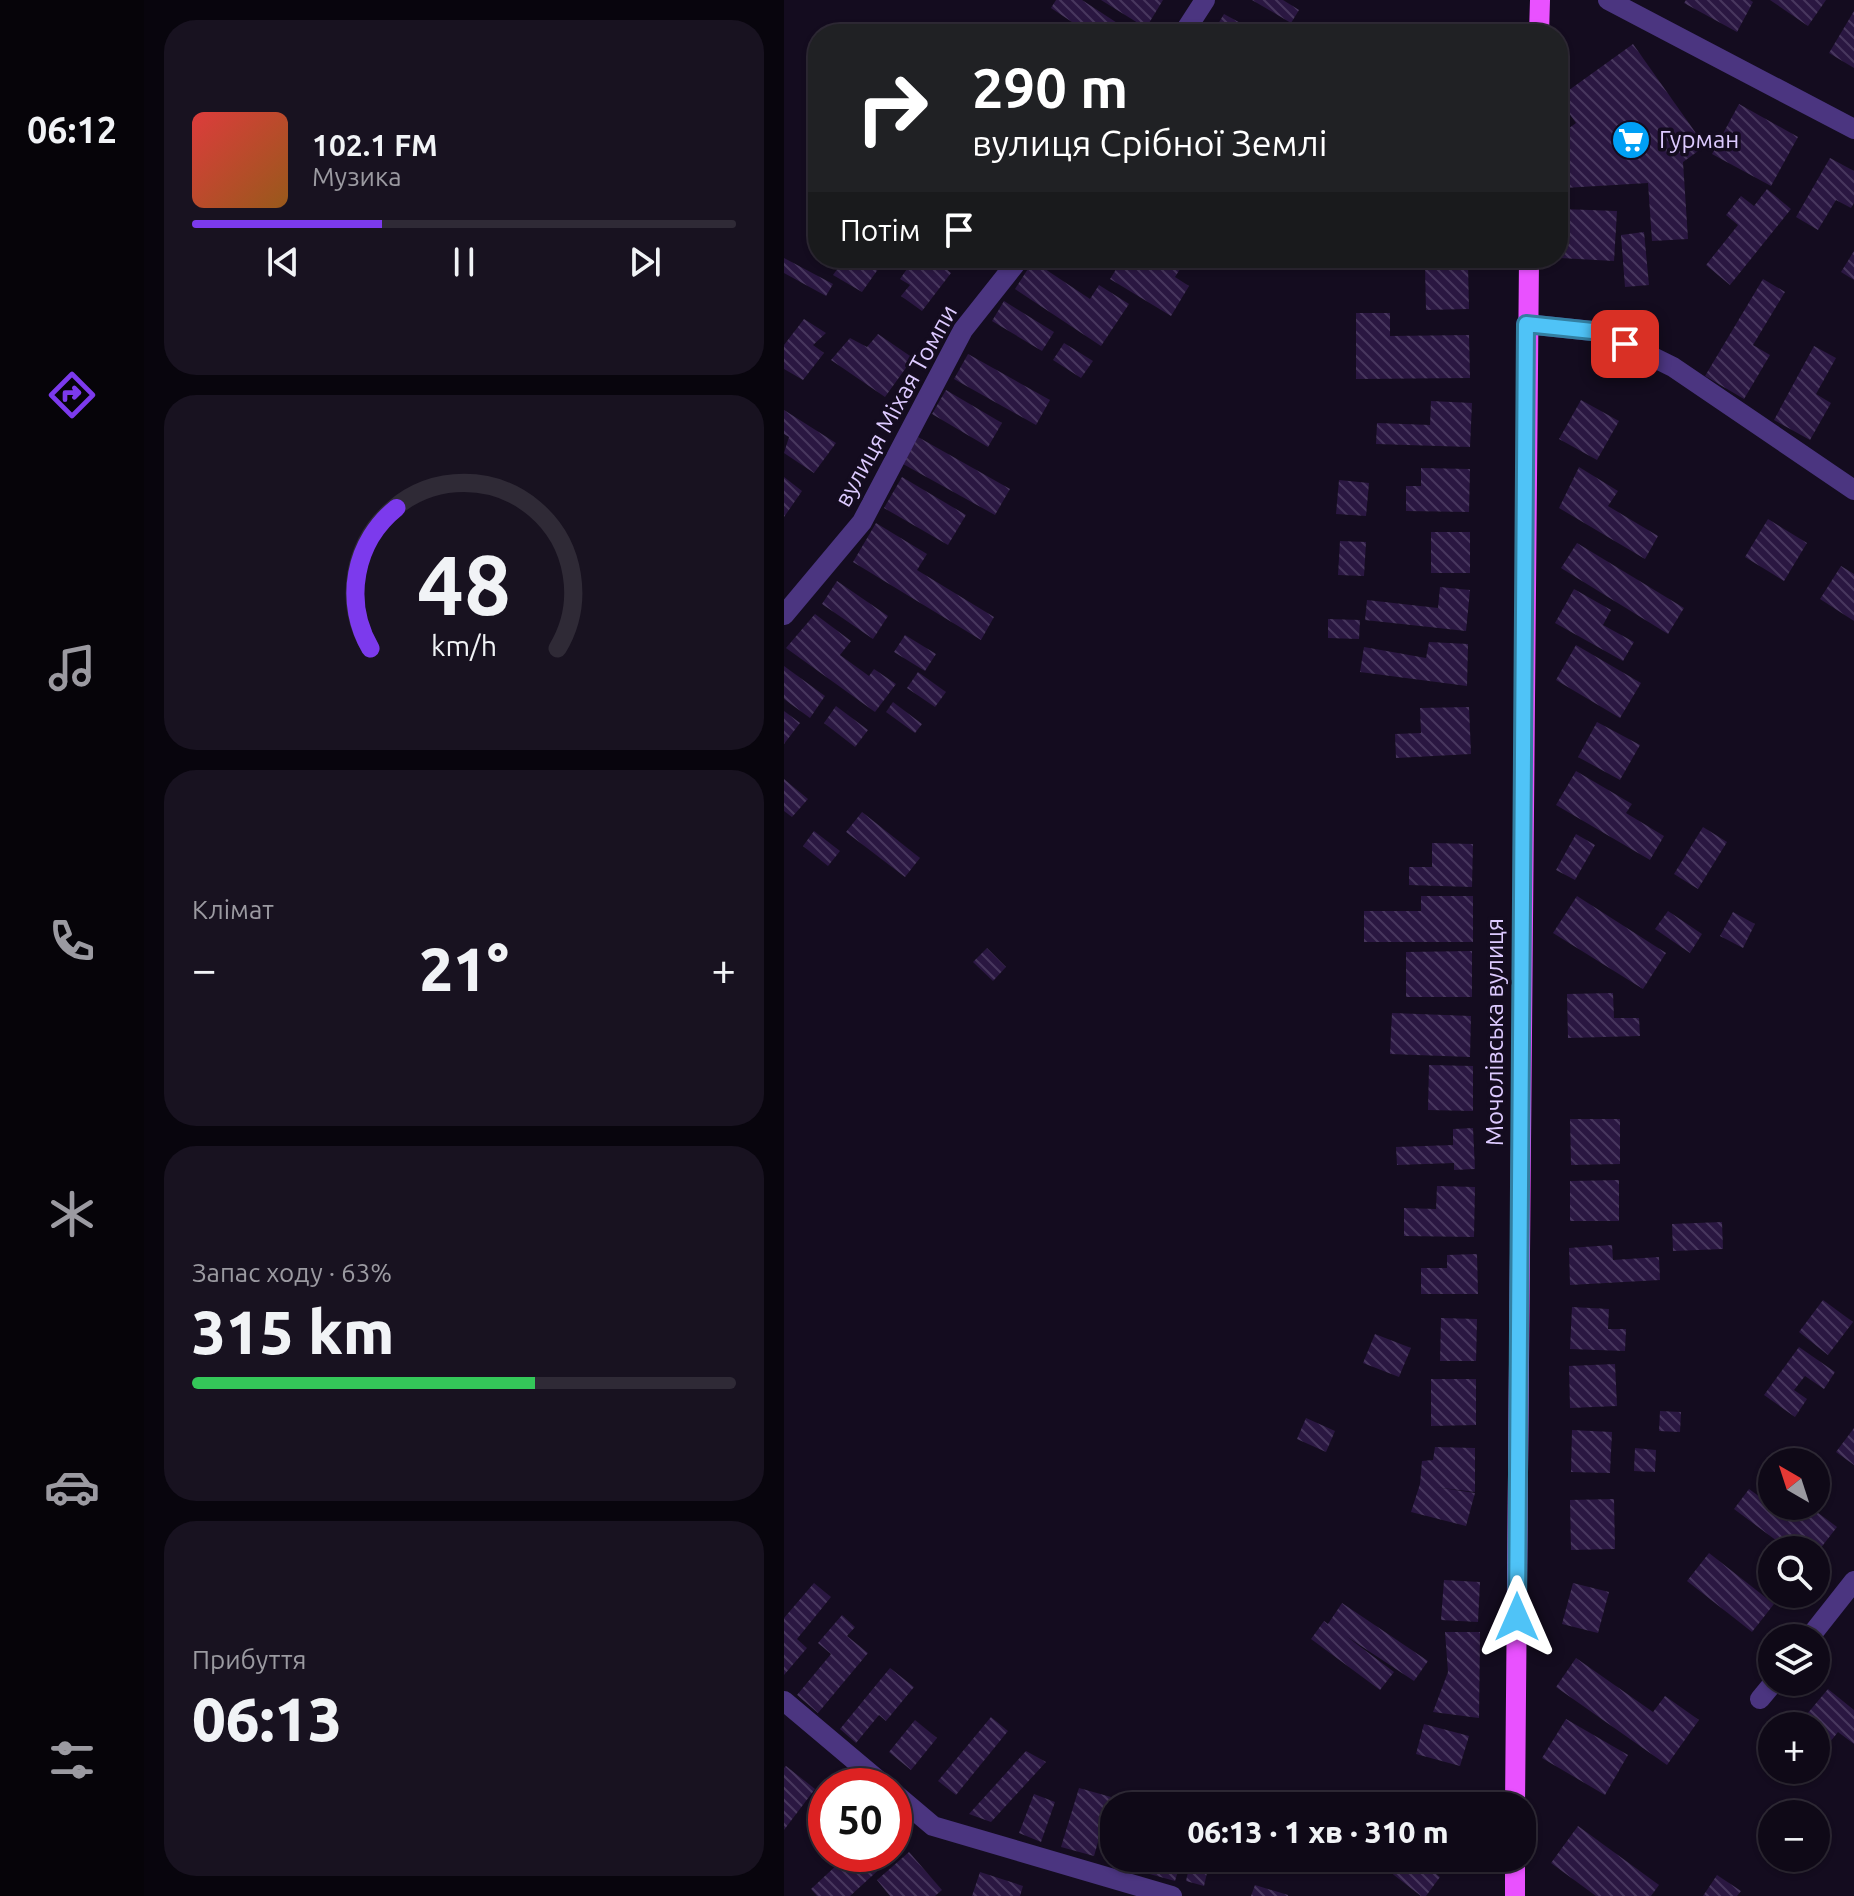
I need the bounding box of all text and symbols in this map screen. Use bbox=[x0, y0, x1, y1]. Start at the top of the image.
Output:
icon: right bbox=[840, 56, 944, 160]
text: 290 m bbox=[972, 56, 1128, 119]
text: 06:12 bbox=[27, 109, 117, 150]
supermarket icon: Гурман bbox=[1610, 119, 1652, 161]
text: вулиця Срібної Землі bbox=[972, 122, 1328, 163]
place label: Гурман bbox=[1659, 126, 1739, 153]
text: 102.1 FM bbox=[312, 128, 438, 162]
text: Музика bbox=[312, 162, 402, 191]
icon: arrive bbox=[937, 208, 981, 252]
text: Потім bbox=[840, 213, 921, 247]
icon: previous bbox=[261, 240, 305, 284]
icon: pause bbox=[442, 240, 486, 284]
icon: next bbox=[623, 240, 667, 284]
street label: вулиця Міхая Томпи bbox=[829, 300, 962, 511]
pin bbox=[1591, 310, 1659, 378]
icon: arrive bbox=[1603, 322, 1647, 366]
icon: directions bbox=[44, 367, 100, 423]
text: 48 bbox=[417, 536, 511, 630]
text: km/h bbox=[431, 629, 497, 661]
icon: music bbox=[44, 640, 100, 696]
text: Клімат bbox=[192, 895, 274, 924]
icon: phone bbox=[44, 913, 100, 969]
street label: Мочолівська вулиця bbox=[1481, 918, 1508, 1146]
text: 21° bbox=[419, 935, 509, 1002]
text: − bbox=[192, 944, 217, 993]
text: + bbox=[711, 944, 736, 993]
icon: climate bbox=[44, 1186, 100, 1242]
text: Запас ходу · 63% bbox=[192, 1258, 392, 1287]
text: 315 km bbox=[192, 1298, 394, 1365]
north arrow bbox=[1758, 1448, 1830, 1520]
map controls bbox=[1758, 1448, 1830, 1872]
icon: car bbox=[44, 1459, 100, 1515]
button: search bbox=[1758, 1536, 1830, 1608]
position arrow bbox=[1475, 1575, 1559, 1659]
button: layers bbox=[1758, 1624, 1830, 1696]
text: Прибуття bbox=[192, 1645, 306, 1674]
text: 06:13 bbox=[192, 1685, 342, 1752]
button: + bbox=[1758, 1712, 1830, 1784]
icon: filters bbox=[44, 1732, 100, 1788]
speed limit sign: 50 bbox=[808, 1768, 912, 1872]
button: − bbox=[1758, 1800, 1830, 1872]
text: 06:13 · 1 хв · 310 m bbox=[1187, 1815, 1449, 1849]

